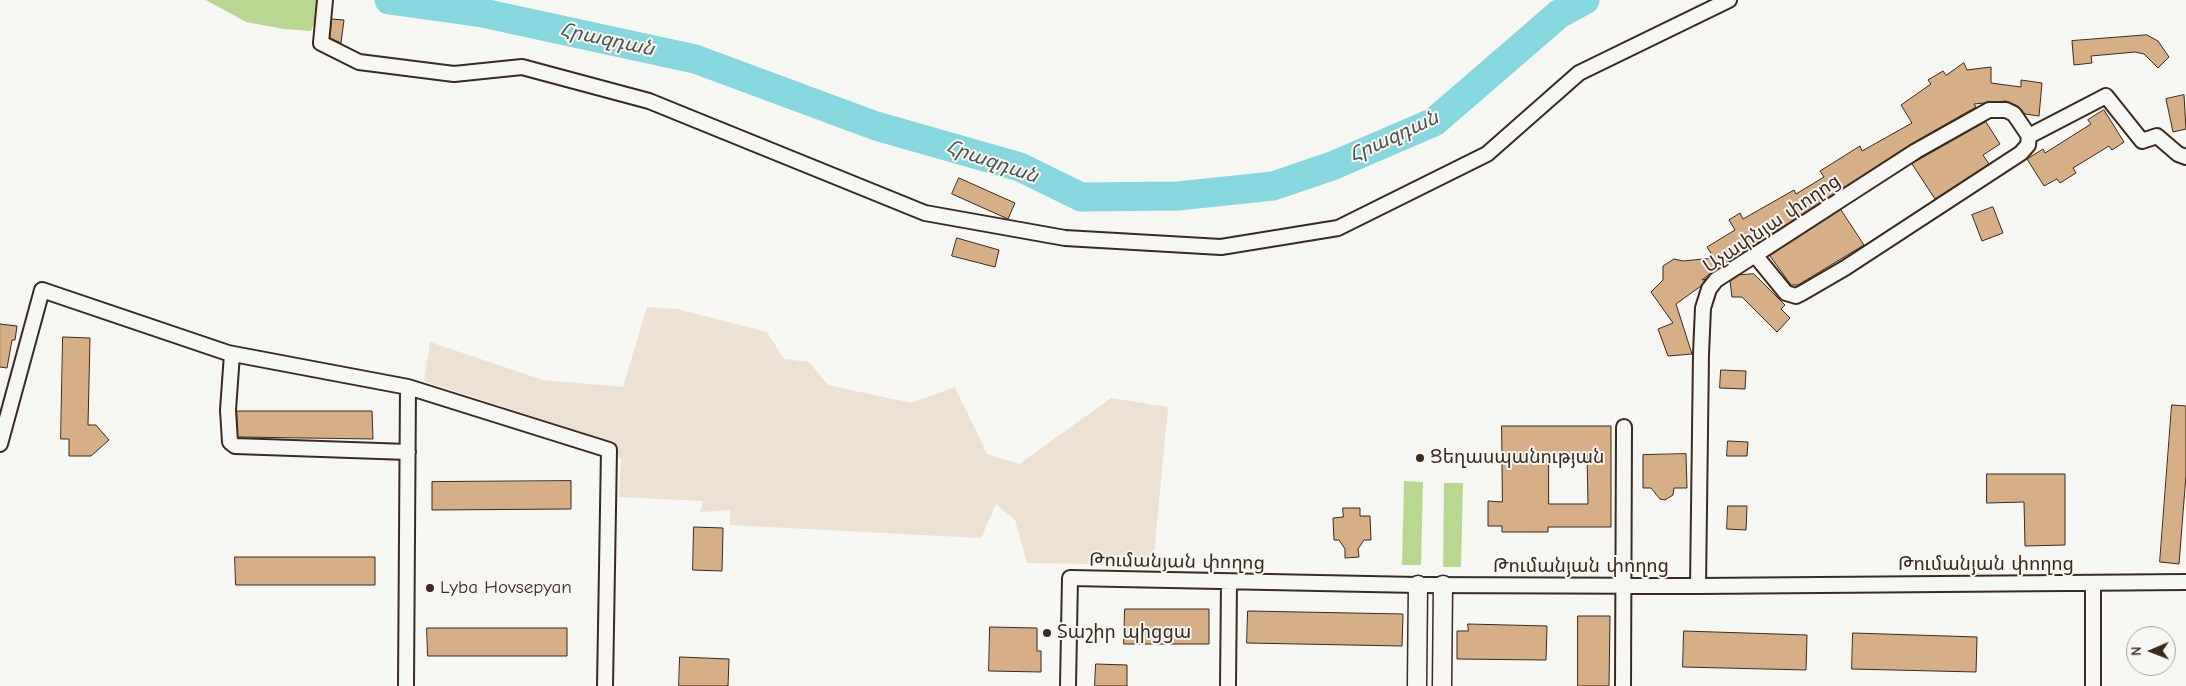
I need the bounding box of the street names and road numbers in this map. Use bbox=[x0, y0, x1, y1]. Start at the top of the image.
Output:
street label: Աչափնյա փողոց bbox=[1699, 170, 1845, 278]
street label: Թումանյան փողոց bbox=[1089, 549, 1265, 575]
street label: Թումանյան փողոց bbox=[1898, 554, 2074, 576]
street label: Թումանյան փողոց bbox=[1493, 556, 1669, 578]

